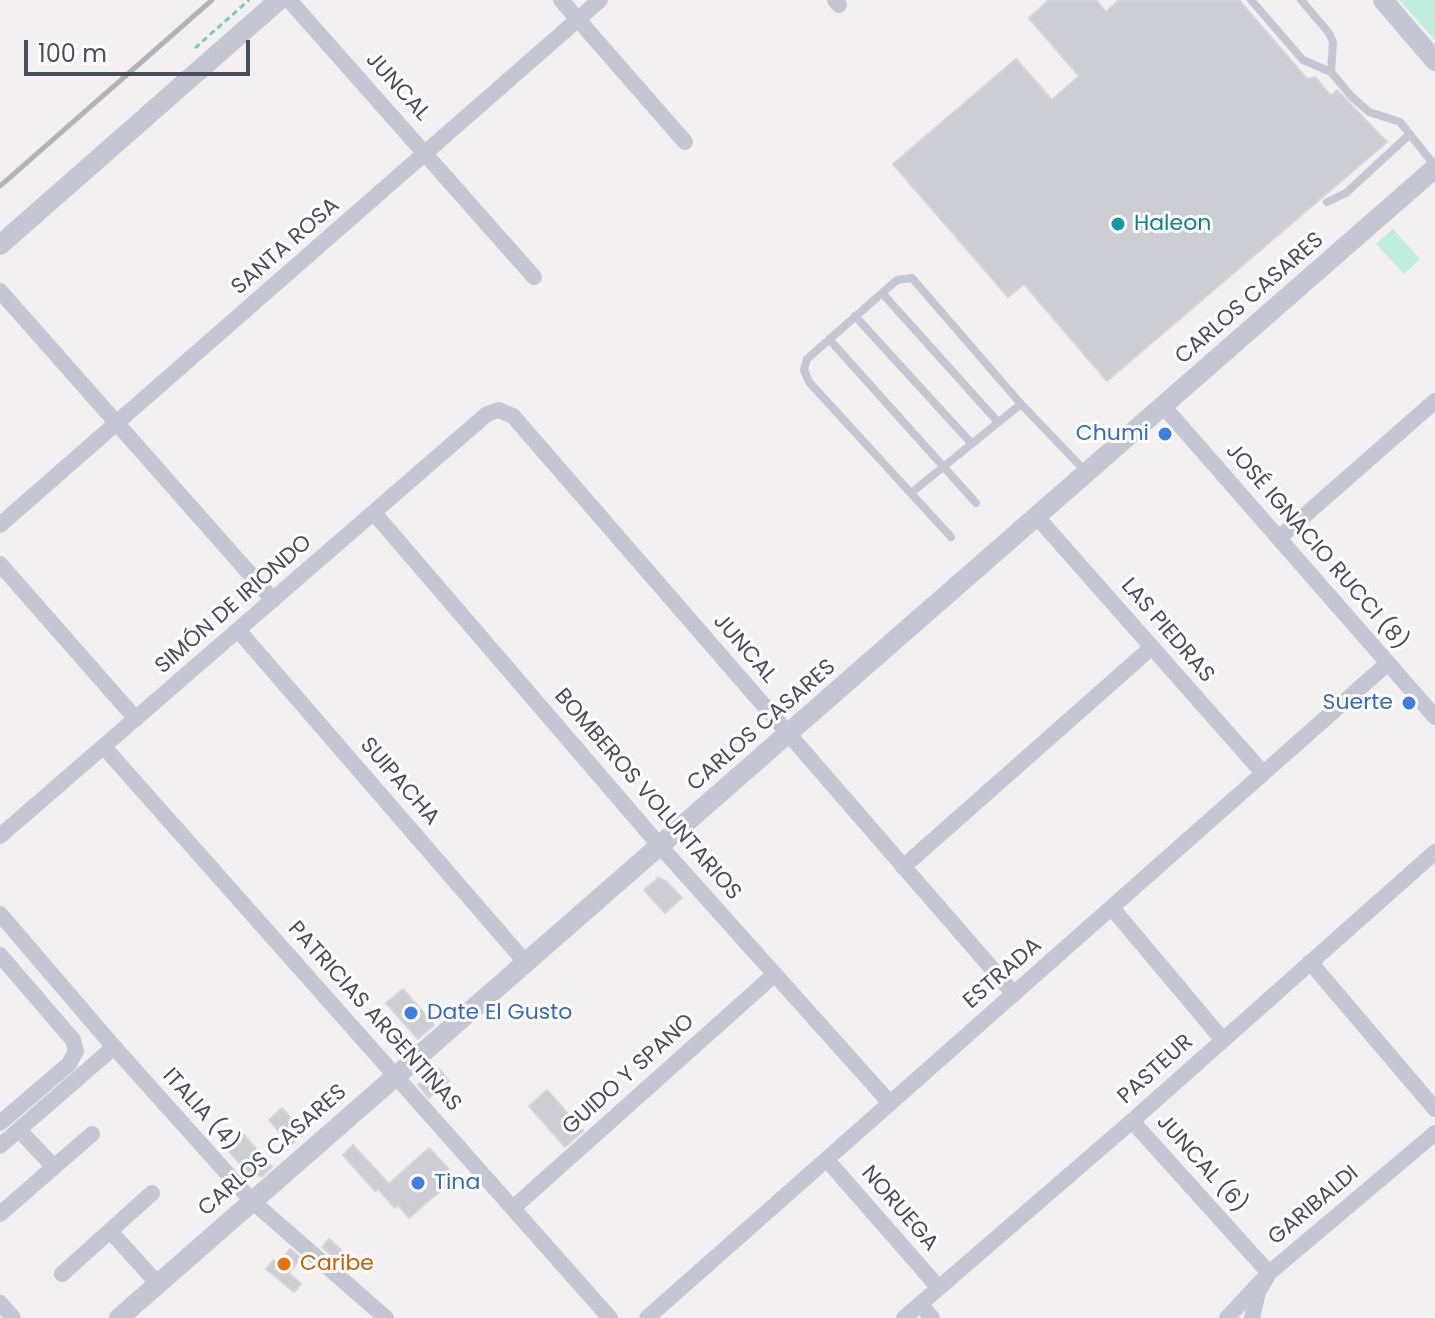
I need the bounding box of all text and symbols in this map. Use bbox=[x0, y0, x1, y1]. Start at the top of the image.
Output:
scale bar bbox=[28, 24, 254, 74]
text: 100 m bbox=[38, 37, 107, 70]
street label: JUNCAL bbox=[359, 47, 435, 127]
street label: SANTA ROSA bbox=[227, 193, 345, 301]
place label: Haleon bbox=[1134, 211, 1211, 237]
marker: Haleon bbox=[1109, 215, 1127, 233]
street label: CARLOS CASARES bbox=[1170, 227, 1330, 371]
place label: Chumi bbox=[1076, 421, 1149, 447]
marker: Chumi bbox=[1156, 425, 1174, 443]
street label: JOSÉ IGNACIO RUCCI (8) bbox=[1219, 438, 1413, 656]
street label: SIMÓN DE IRIONDO bbox=[150, 530, 318, 680]
street label: LAS PIEDRAS bbox=[1115, 574, 1219, 688]
street label: JUNCAL bbox=[707, 609, 781, 689]
street label: CARLOS CASARES bbox=[682, 654, 842, 798]
street label: BOMBEROS VOLUNTARIOS bbox=[548, 684, 746, 906]
place label: Suerte bbox=[1323, 690, 1393, 716]
marker: Suerte bbox=[1400, 694, 1418, 712]
street label: SUIPACHA bbox=[354, 733, 444, 831]
street label: PATRICIAS ARGENTINAS bbox=[282, 916, 466, 1118]
street label: ESTRADA bbox=[959, 933, 1047, 1015]
place label: Date El Gusto bbox=[427, 1000, 572, 1026]
marker: Date El Gusto bbox=[402, 1004, 420, 1022]
street label: GUIDO Y SPANO bbox=[558, 1009, 700, 1141]
street label: PASTEUR bbox=[1113, 1029, 1199, 1111]
street label: ITALIA (4) bbox=[156, 1063, 244, 1157]
street label: CARLOS CASARES bbox=[193, 1079, 353, 1223]
street label: JUNCAL (6) bbox=[1150, 1109, 1252, 1219]
street label: NORUEGA bbox=[855, 1161, 943, 1257]
street label: GARIBALDI bbox=[1264, 1161, 1364, 1251]
place label: Tina bbox=[434, 1170, 480, 1196]
marker: Tina bbox=[409, 1174, 427, 1192]
place label: Caribe bbox=[300, 1251, 374, 1277]
marker: Caribe bbox=[275, 1255, 293, 1273]

